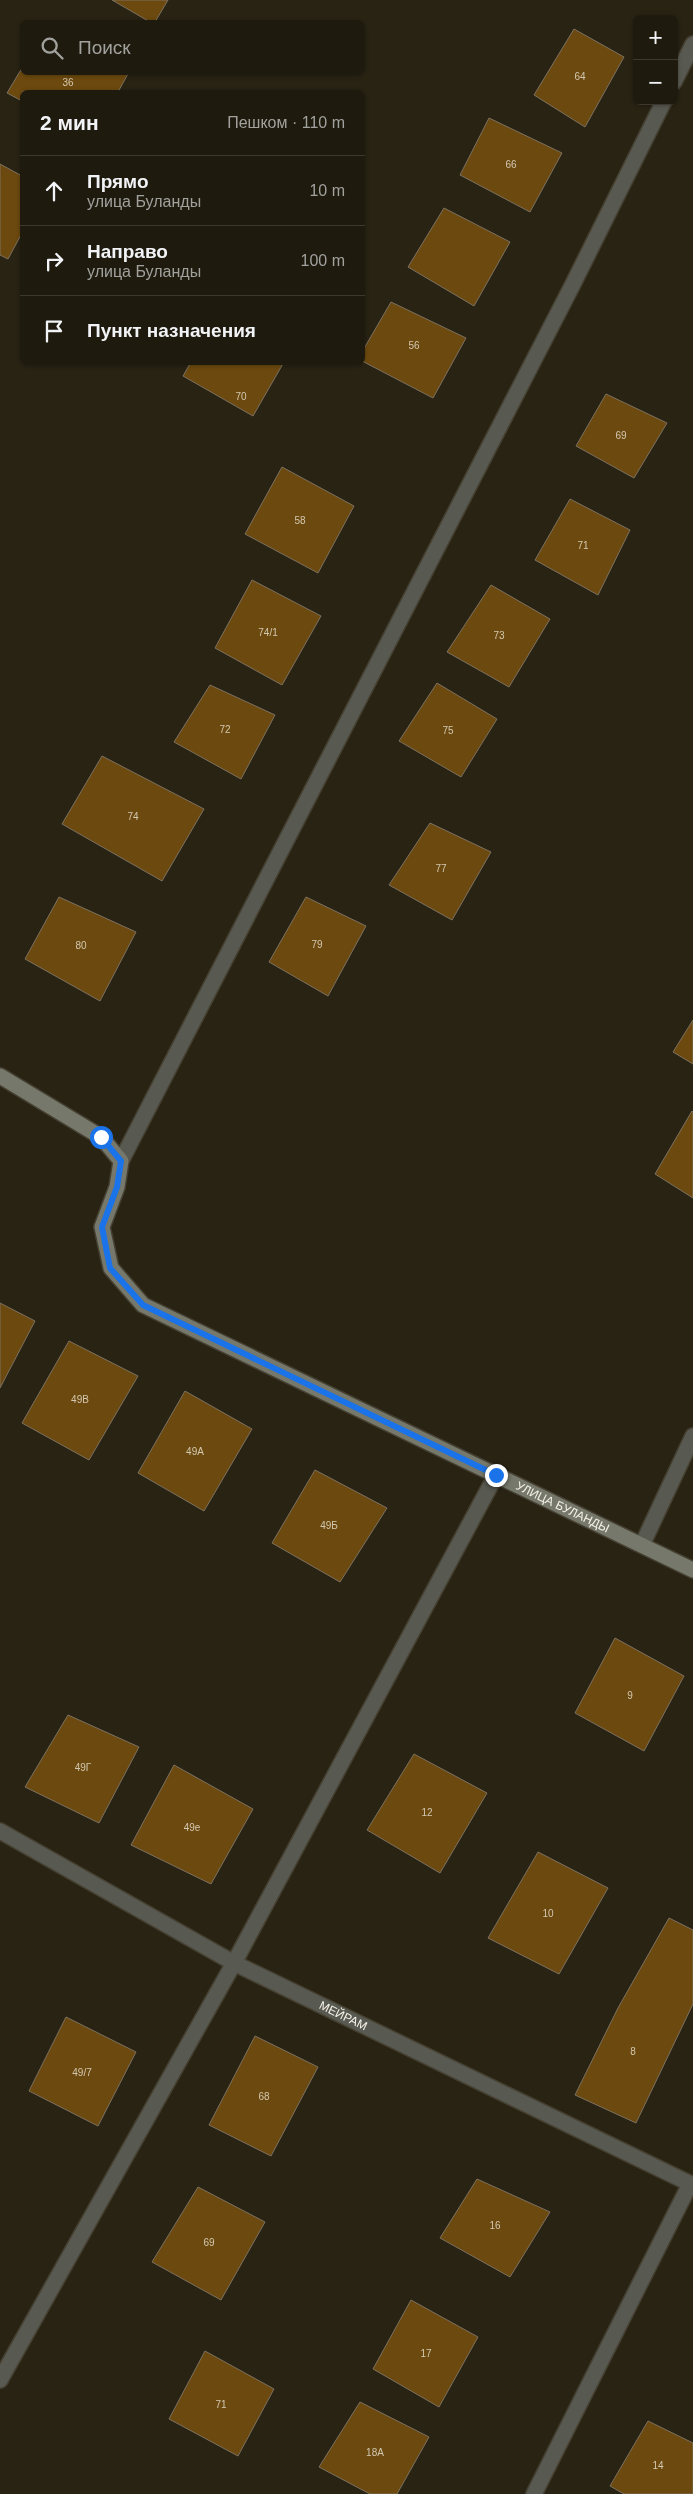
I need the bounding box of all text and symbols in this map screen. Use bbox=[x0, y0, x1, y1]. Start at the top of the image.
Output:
map controls bbox=[633, 15, 678, 105]
button: + bbox=[633, 15, 678, 60]
search box bbox=[20, 20, 365, 75]
icon: search bbox=[38, 34, 66, 62]
text: Поиск bbox=[78, 37, 131, 58]
button: − bbox=[633, 60, 678, 105]
house number: 64 bbox=[574, 71, 586, 82]
house number: 36 bbox=[62, 77, 74, 88]
text: 2 мин bbox=[40, 111, 99, 134]
text: Пешком · 110 m bbox=[227, 114, 345, 131]
house number: 66 bbox=[505, 159, 517, 170]
text: Прямо bbox=[87, 171, 149, 192]
icon: ahead bbox=[40, 177, 68, 205]
text: 10 m bbox=[309, 182, 345, 199]
text: улица Буланды bbox=[87, 193, 201, 210]
text: Направо bbox=[87, 241, 168, 262]
icon: right bbox=[40, 247, 68, 275]
text: 100 m bbox=[301, 252, 345, 269]
text: улица Буланды bbox=[87, 263, 201, 280]
icon: arrive bbox=[40, 317, 68, 345]
text: Пункт назначения bbox=[87, 320, 256, 341]
house number: 56 bbox=[408, 340, 420, 351]
house number: 70 bbox=[235, 391, 247, 402]
house number: 69 bbox=[615, 430, 627, 441]
house number: 58 bbox=[294, 515, 306, 526]
house number: 71 bbox=[577, 540, 589, 551]
house number: 74/1 bbox=[258, 627, 278, 638]
house number: 73 bbox=[493, 630, 505, 641]
house number: 72 bbox=[219, 724, 231, 735]
house number: 75 bbox=[442, 725, 454, 736]
house number: 74 bbox=[127, 811, 139, 822]
house number: 77 bbox=[435, 863, 447, 874]
house number: 79 bbox=[311, 939, 323, 950]
house number: 80 bbox=[75, 940, 87, 951]
route start bbox=[90, 1126, 113, 1149]
house number: 49В bbox=[71, 1394, 89, 1405]
house number: 49А bbox=[186, 1446, 204, 1457]
route end bbox=[485, 1464, 508, 1487]
street label: УЛИЦА БУЛАНДЫ bbox=[514, 1479, 612, 1536]
house number: 49Б bbox=[320, 1520, 338, 1531]
house number: 9 bbox=[627, 1690, 633, 1701]
house number: 49Г bbox=[75, 1762, 92, 1773]
house number: 12 bbox=[421, 1807, 433, 1818]
house number: 49е bbox=[184, 1822, 201, 1833]
house number: 10 bbox=[542, 1908, 554, 1919]
street label: МЕЙРАМ bbox=[317, 1998, 370, 2033]
house number: 8 bbox=[630, 2046, 636, 2057]
house number: 49/7 bbox=[72, 2067, 92, 2078]
house number: 68 bbox=[258, 2091, 270, 2102]
house number: 16 bbox=[489, 2220, 501, 2231]
house number: 69 bbox=[203, 2237, 215, 2248]
house number: 17 bbox=[420, 2348, 432, 2359]
house number: 71 bbox=[215, 2399, 227, 2410]
house number: 18А bbox=[366, 2447, 384, 2458]
house number: 14 bbox=[652, 2460, 664, 2471]

